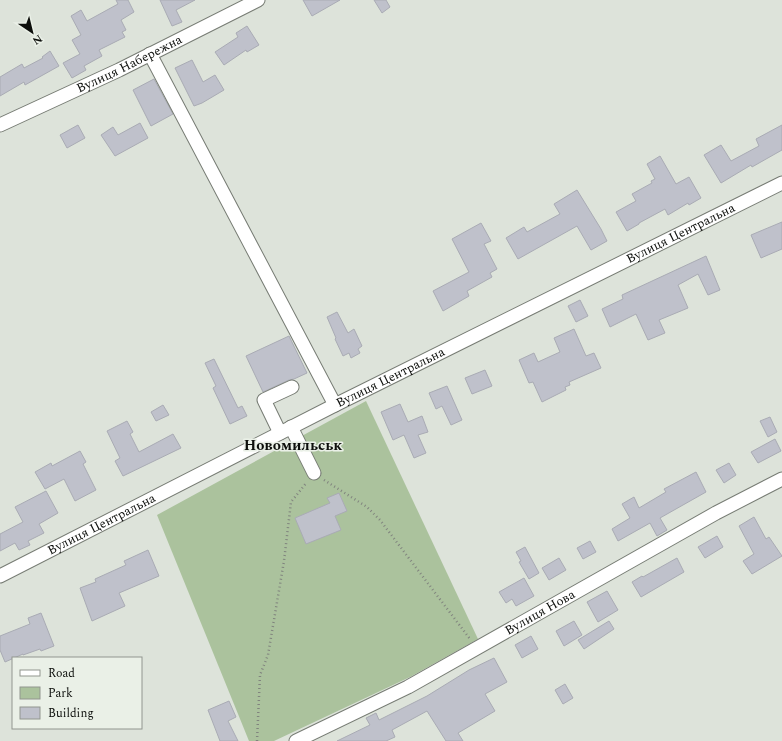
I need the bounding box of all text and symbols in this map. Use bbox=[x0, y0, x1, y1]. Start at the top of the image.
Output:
north arrow bbox=[12, 12, 52, 52]
street label: Вулиця Набережна bbox=[73, 29, 186, 98]
text: N bbox=[29, 30, 46, 49]
street label: Вулиця Центральна bbox=[623, 198, 739, 269]
street label: Вулиця Центральна bbox=[332, 342, 449, 413]
district label: Новомильськ bbox=[244, 434, 342, 457]
street label: Вулиця Центральна bbox=[44, 488, 160, 560]
street label: Вулиця Нова bbox=[501, 584, 580, 640]
legend bbox=[12, 657, 142, 729]
text: Road bbox=[48, 664, 75, 683]
text: Park bbox=[48, 684, 73, 703]
text: Building bbox=[48, 704, 94, 723]

